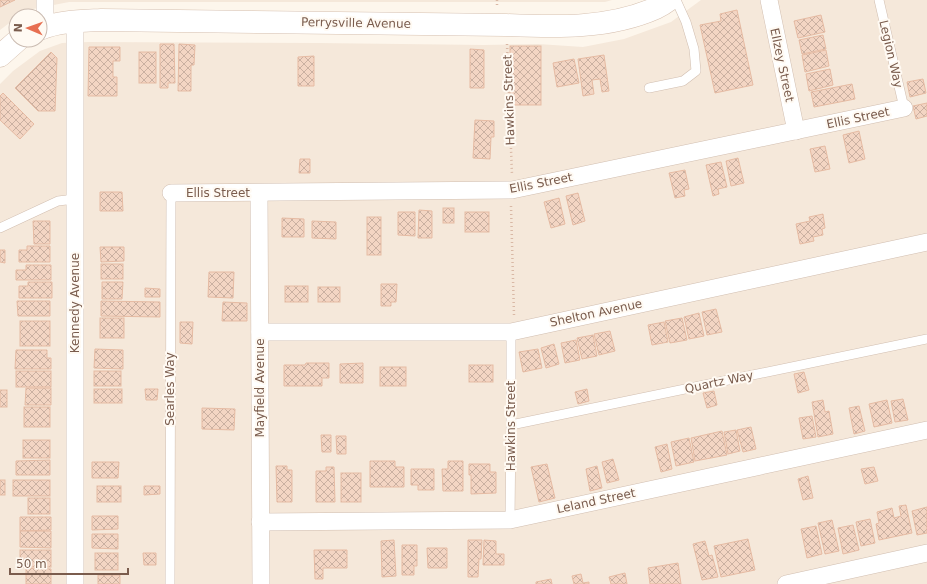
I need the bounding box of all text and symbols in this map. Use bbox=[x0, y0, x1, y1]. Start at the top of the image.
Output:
north arrow bbox=[8, 8, 48, 48]
street label: Perrysville Avenue bbox=[301, 15, 411, 31]
street label: Legion Way bbox=[876, 19, 906, 89]
text: N bbox=[12, 23, 25, 33]
street label: Ellzey Street bbox=[767, 27, 797, 104]
street label: Hawkins Street bbox=[500, 54, 518, 146]
street label: Ellis Street bbox=[825, 104, 891, 132]
street label: Ellis Street bbox=[508, 170, 574, 196]
street label: Ellis Street bbox=[186, 186, 250, 200]
street label: Kennedy Avenue bbox=[68, 253, 82, 353]
street label: Shelton Avenue bbox=[549, 296, 643, 330]
street label: Mayfield Avenue bbox=[253, 338, 267, 438]
street label: Searles Way bbox=[163, 352, 177, 426]
street label: Quartz Way bbox=[683, 368, 755, 396]
street label: Hawkins Street bbox=[504, 380, 518, 471]
street label: Leland Street bbox=[555, 486, 637, 516]
scale bar bbox=[10, 550, 128, 576]
text: 50 m bbox=[16, 557, 47, 571]

